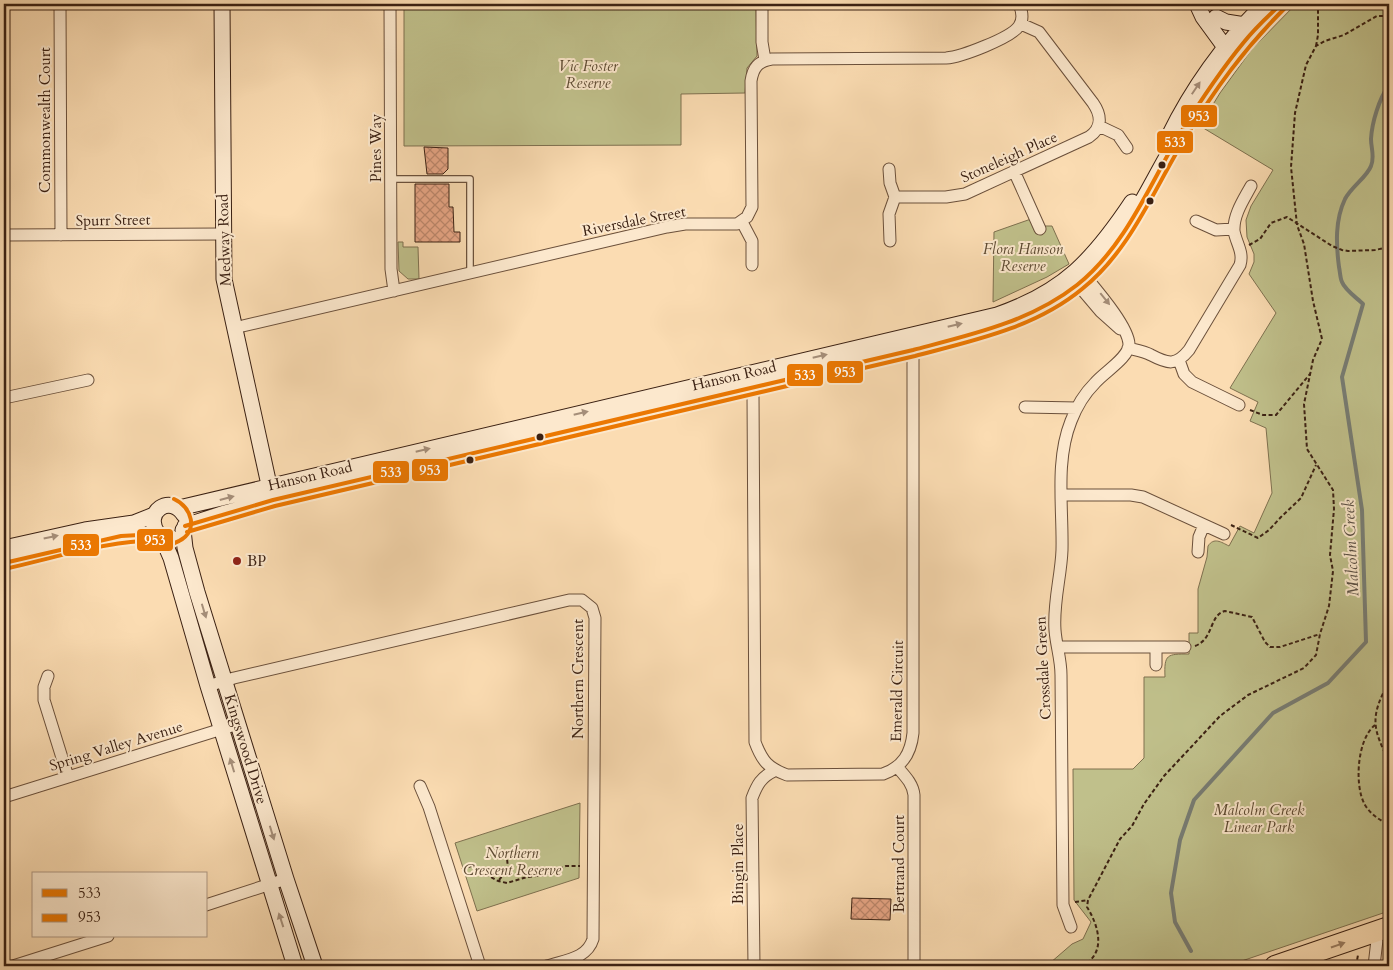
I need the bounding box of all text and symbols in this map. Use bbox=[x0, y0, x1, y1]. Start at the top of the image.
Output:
street label: Commonwealth Court bbox=[35, 47, 55, 193]
park label: Vic Foster Reserve bbox=[558, 56, 619, 93]
one-way arrow bbox=[1191, 81, 1201, 94]
line badge: 953 bbox=[1180, 104, 1218, 128]
text: 953 bbox=[1188, 107, 1210, 126]
street label: Pines Way bbox=[366, 114, 386, 182]
street label: Stoneleigh Place bbox=[957, 127, 1061, 187]
line badge: 533 bbox=[1156, 130, 1194, 154]
text: 533 bbox=[1164, 133, 1186, 152]
unlabelled marker bbox=[1157, 160, 1167, 170]
street label: Medway Road bbox=[212, 193, 236, 287]
unlabelled marker bbox=[1145, 196, 1155, 206]
street label: Riversdale Street bbox=[581, 201, 688, 241]
street label: Spurr Street bbox=[75, 209, 151, 231]
park label: Flora Hanson Reserve bbox=[983, 239, 1064, 276]
one-way arrow bbox=[1099, 292, 1110, 305]
one-way arrow bbox=[947, 320, 963, 328]
one-way arrow bbox=[812, 352, 827, 360]
street label: Hanson Road bbox=[690, 357, 778, 395]
line badge: 953 bbox=[826, 360, 864, 384]
line badge: 533 bbox=[786, 363, 824, 387]
text: 953 bbox=[834, 363, 856, 382]
text: 533 bbox=[794, 366, 816, 385]
one-way arrow bbox=[574, 409, 589, 417]
unlabelled marker bbox=[535, 432, 545, 442]
one-way arrow bbox=[415, 446, 431, 454]
unlabelled marker bbox=[465, 455, 475, 465]
street label: Hanson Road bbox=[266, 457, 354, 495]
line badge: 953 bbox=[411, 458, 449, 482]
line badge: 533 bbox=[372, 460, 410, 484]
text: 953 bbox=[419, 461, 441, 480]
text: 533 bbox=[380, 463, 402, 482]
one-way arrow bbox=[219, 493, 234, 501]
water label: Malcolm Creek bbox=[1337, 499, 1365, 597]
line badge: 953 bbox=[136, 528, 174, 552]
text: 953 bbox=[144, 531, 166, 550]
one-way arrow bbox=[44, 533, 60, 541]
line badge: 533 bbox=[62, 533, 100, 557]
text: 533 bbox=[70, 536, 92, 555]
place label: BP bbox=[247, 551, 266, 571]
marker: BP bbox=[231, 555, 243, 567]
one-way arrow bbox=[200, 604, 208, 619]
street label: Crossdale Green bbox=[1030, 615, 1056, 720]
street label: Northern Crescent bbox=[568, 619, 588, 739]
street label: Emerald Circuit bbox=[886, 640, 908, 742]
street label: Kingswood Drive bbox=[220, 692, 272, 807]
street label: Spring Valley Avenue bbox=[47, 716, 185, 776]
one-way arrow bbox=[228, 757, 236, 772]
park label: Malcolm Creek Linear Park bbox=[1214, 800, 1305, 837]
street label: Bertrand Court bbox=[889, 815, 909, 913]
street label: Bingin Place bbox=[728, 823, 748, 904]
one-way arrow bbox=[268, 826, 276, 841]
park label: Northern Crescent Reserve bbox=[463, 843, 561, 880]
legend bbox=[32, 872, 208, 938]
text: 533 bbox=[78, 883, 101, 903]
text: 953 bbox=[78, 907, 101, 927]
one-way arrow bbox=[276, 912, 284, 927]
one-way arrow bbox=[1331, 941, 1346, 949]

